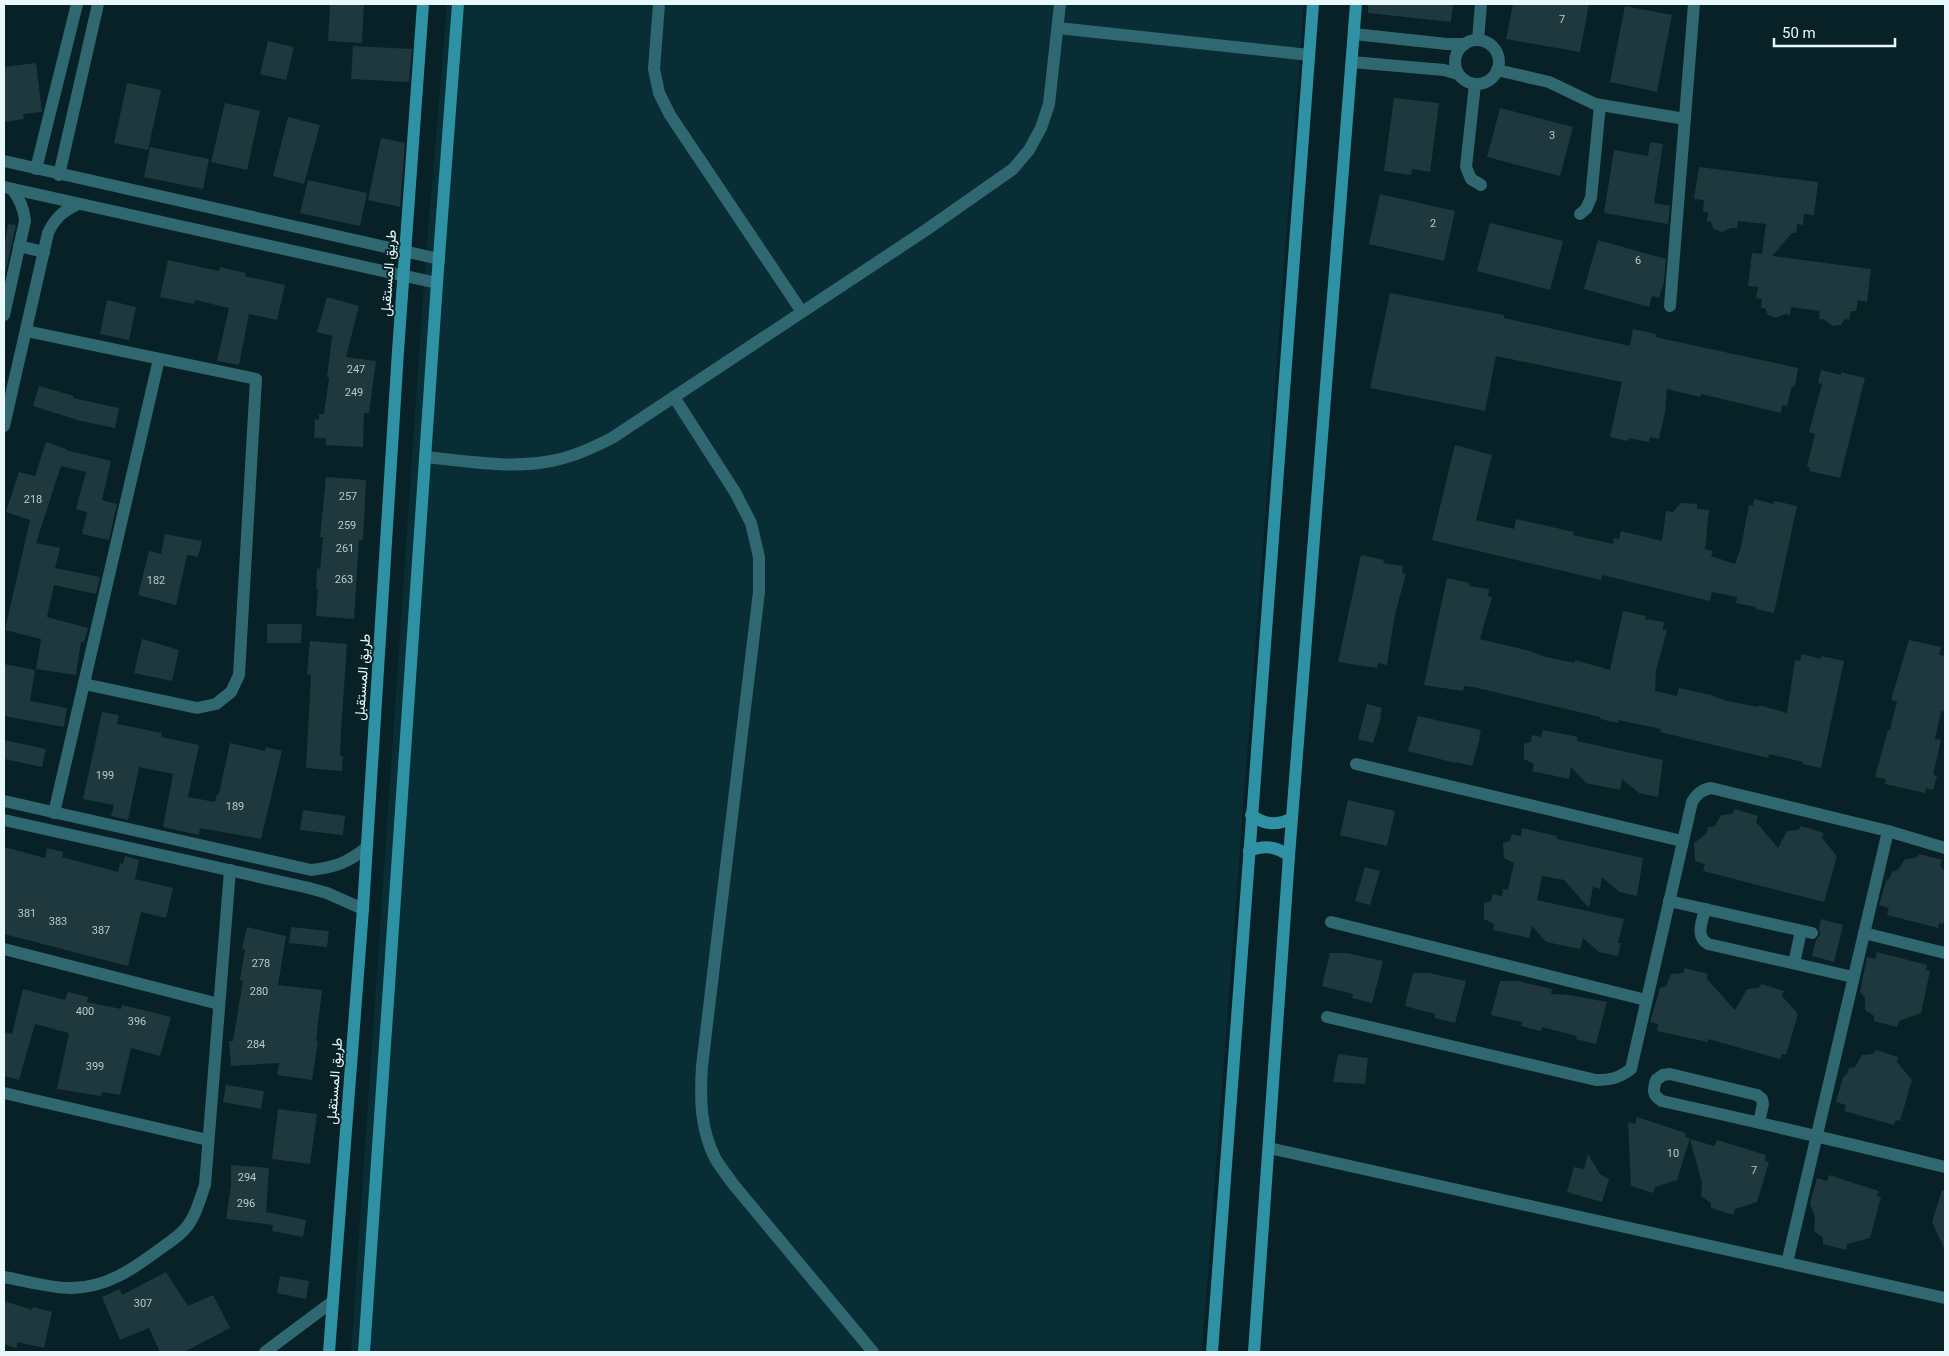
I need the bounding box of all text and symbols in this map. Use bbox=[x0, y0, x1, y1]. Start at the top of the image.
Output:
house number: 7 bbox=[1559, 13, 1565, 26]
scale bar bbox=[1774, 15, 1895, 47]
text: 50 m bbox=[1782, 24, 1816, 42]
house number: 3 bbox=[1549, 129, 1555, 142]
house number: 2 bbox=[1430, 217, 1436, 230]
street label: طريق المستقبل bbox=[377, 229, 400, 317]
house number: 6 bbox=[1635, 254, 1641, 267]
house number: 247 bbox=[347, 363, 365, 376]
house number: 249 bbox=[345, 386, 363, 399]
house number: 257 bbox=[339, 490, 357, 503]
house number: 218 bbox=[24, 493, 42, 506]
house number: 259 bbox=[338, 519, 356, 532]
house number: 261 bbox=[336, 542, 354, 555]
house number: 263 bbox=[335, 573, 353, 586]
house number: 182 bbox=[147, 574, 165, 587]
street label: طريق المستقبل bbox=[351, 633, 374, 721]
house number: 199 bbox=[96, 769, 114, 782]
house number: 189 bbox=[226, 800, 244, 813]
house number: 381 bbox=[18, 907, 36, 920]
house number: 383 bbox=[49, 915, 67, 928]
house number: 387 bbox=[92, 924, 110, 937]
house number: 278 bbox=[252, 957, 270, 970]
house number: 280 bbox=[250, 985, 268, 998]
house number: 400 bbox=[76, 1005, 94, 1018]
house number: 396 bbox=[128, 1015, 146, 1028]
street label: طريق المستقبل bbox=[323, 1037, 346, 1125]
house number: 284 bbox=[247, 1038, 265, 1051]
house number: 399 bbox=[86, 1060, 104, 1073]
house number: 10 bbox=[1667, 1147, 1679, 1160]
house number: 7 bbox=[1751, 1164, 1757, 1177]
house number: 294 bbox=[238, 1171, 256, 1184]
house number: 296 bbox=[237, 1197, 255, 1210]
house number: 307 bbox=[134, 1297, 152, 1310]

